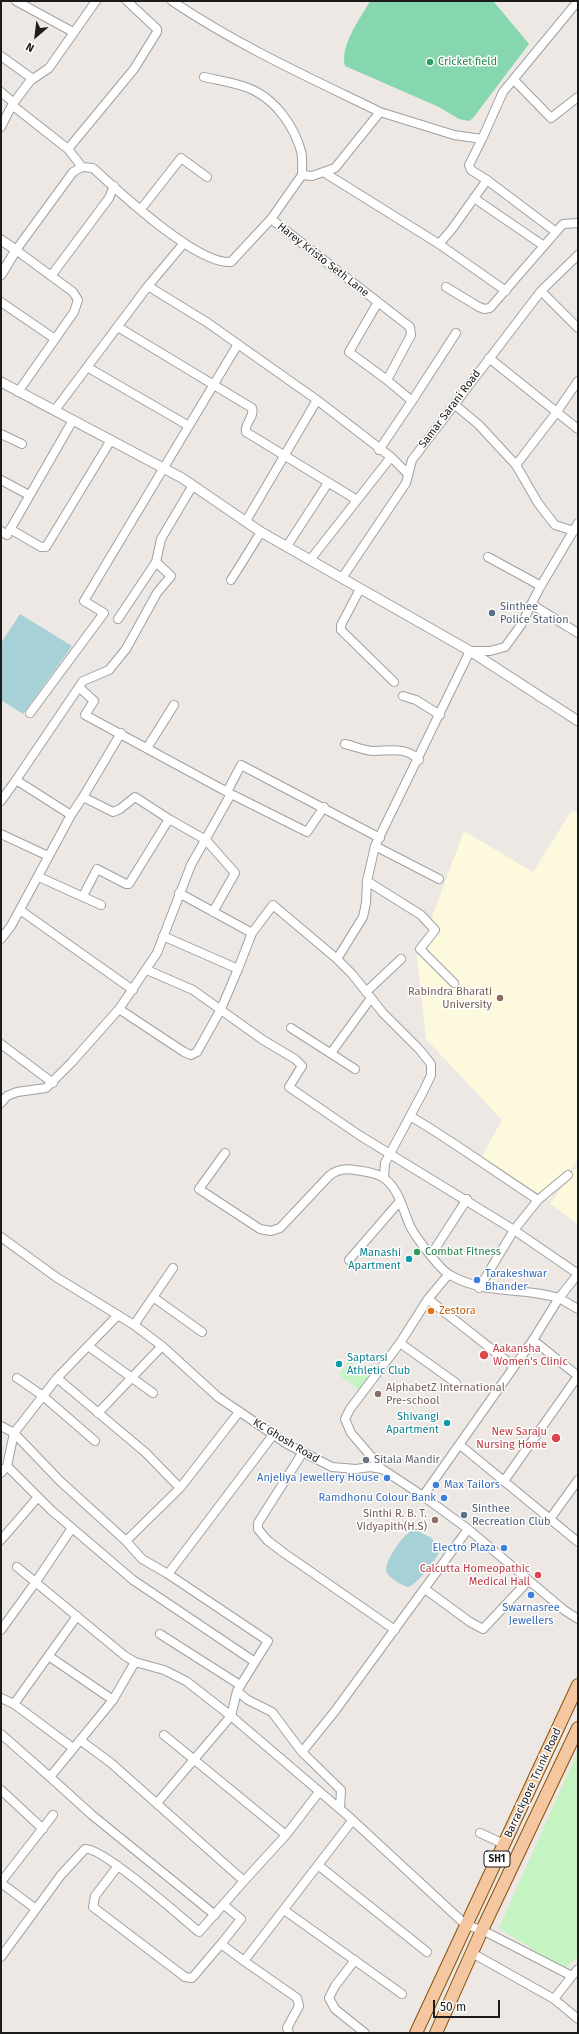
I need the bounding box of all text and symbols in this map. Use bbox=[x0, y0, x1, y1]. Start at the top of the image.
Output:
north arrow bbox=[16, 16, 56, 56]
text: N bbox=[24, 40, 36, 54]
place label: Cricket field bbox=[438, 55, 497, 69]
marker: Cricket field bbox=[425, 57, 435, 67]
street label: Harey Kristo Seth Lane bbox=[274, 220, 372, 300]
street label: Samar Sarani Road bbox=[416, 367, 484, 451]
place label: Sinthee Police Station bbox=[500, 600, 569, 626]
marker: Sinthee Police Station bbox=[487, 608, 497, 618]
place label: Rabindra Bharati University bbox=[408, 985, 492, 1011]
marker: Rabindra Bharati University bbox=[495, 993, 505, 1003]
place label: Combat Fitness bbox=[425, 1245, 501, 1259]
place label: Manashi Apartment bbox=[348, 1246, 401, 1272]
marker: Combat Fitness bbox=[412, 1247, 422, 1257]
marker: Manashi Apartment bbox=[404, 1254, 414, 1264]
place label: Tarakeshwar Bhander bbox=[485, 1267, 547, 1293]
marker: Tarakeshwar Bhander bbox=[472, 1275, 482, 1285]
place label: Zestora bbox=[439, 1304, 476, 1318]
marker: Zestora bbox=[426, 1306, 436, 1316]
place label: Aakansha Women's Clinic bbox=[493, 1342, 568, 1368]
marker: Aakansha Women's Clinic bbox=[478, 1349, 490, 1361]
place label: Saptarsi Athletic Club bbox=[347, 1351, 410, 1377]
marker: Saptarsi Athletic Club bbox=[334, 1359, 344, 1369]
place label: AlphabetZ International Pre-school bbox=[386, 1381, 505, 1407]
marker: AlphabetZ International Pre-school bbox=[373, 1389, 383, 1399]
place label: Shivangi Apartment bbox=[386, 1410, 439, 1436]
street label: KC Ghosh Road bbox=[250, 1416, 322, 1466]
marker: Shivangi Apartment bbox=[442, 1418, 452, 1428]
place label: New Saraju Nursing Home bbox=[476, 1425, 547, 1451]
marker: New Saraju Nursing Home bbox=[550, 1432, 562, 1444]
place label: Sitala Mandir bbox=[374, 1453, 440, 1467]
marker: Sitala Mandir bbox=[361, 1455, 371, 1465]
place label: Anjeliya Jewellery House bbox=[257, 1471, 379, 1485]
marker: Anjeliya Jewellery House bbox=[382, 1473, 392, 1483]
place label: Max Tailors bbox=[444, 1478, 500, 1492]
marker: Max Tailors bbox=[431, 1480, 441, 1490]
place label: Ramdhonu Colour Bank bbox=[319, 1491, 436, 1505]
marker: Ramdhonu Colour Bank bbox=[439, 1493, 449, 1503]
place label: Sinthee Recreation Club bbox=[472, 1502, 551, 1528]
place label: Sinthi R. B. T. Vidyapith(H.S) bbox=[357, 1507, 427, 1533]
marker: Sinthee Recreation Club bbox=[459, 1510, 469, 1520]
marker: Sinthi R. B. T. Vidyapith(H.S) bbox=[430, 1515, 440, 1525]
place label: Electro Plaza bbox=[432, 1541, 496, 1555]
marker: Electro Plaza bbox=[499, 1543, 509, 1553]
place label: Calcutta Homeopathic Medical Hall bbox=[420, 1562, 530, 1588]
marker: Calcutta Homeopathic Medical Hall bbox=[533, 1570, 543, 1580]
marker: Swarnasree Jewellers bbox=[526, 1590, 536, 1600]
place label: Swarnasree Jewellers bbox=[502, 1601, 560, 1627]
street label: Barrackpore Trunk Road bbox=[502, 1726, 564, 1840]
road number: SH1 bbox=[484, 1851, 510, 1867]
scale bar bbox=[435, 1992, 502, 2018]
text: 50 m bbox=[440, 2000, 466, 2014]

